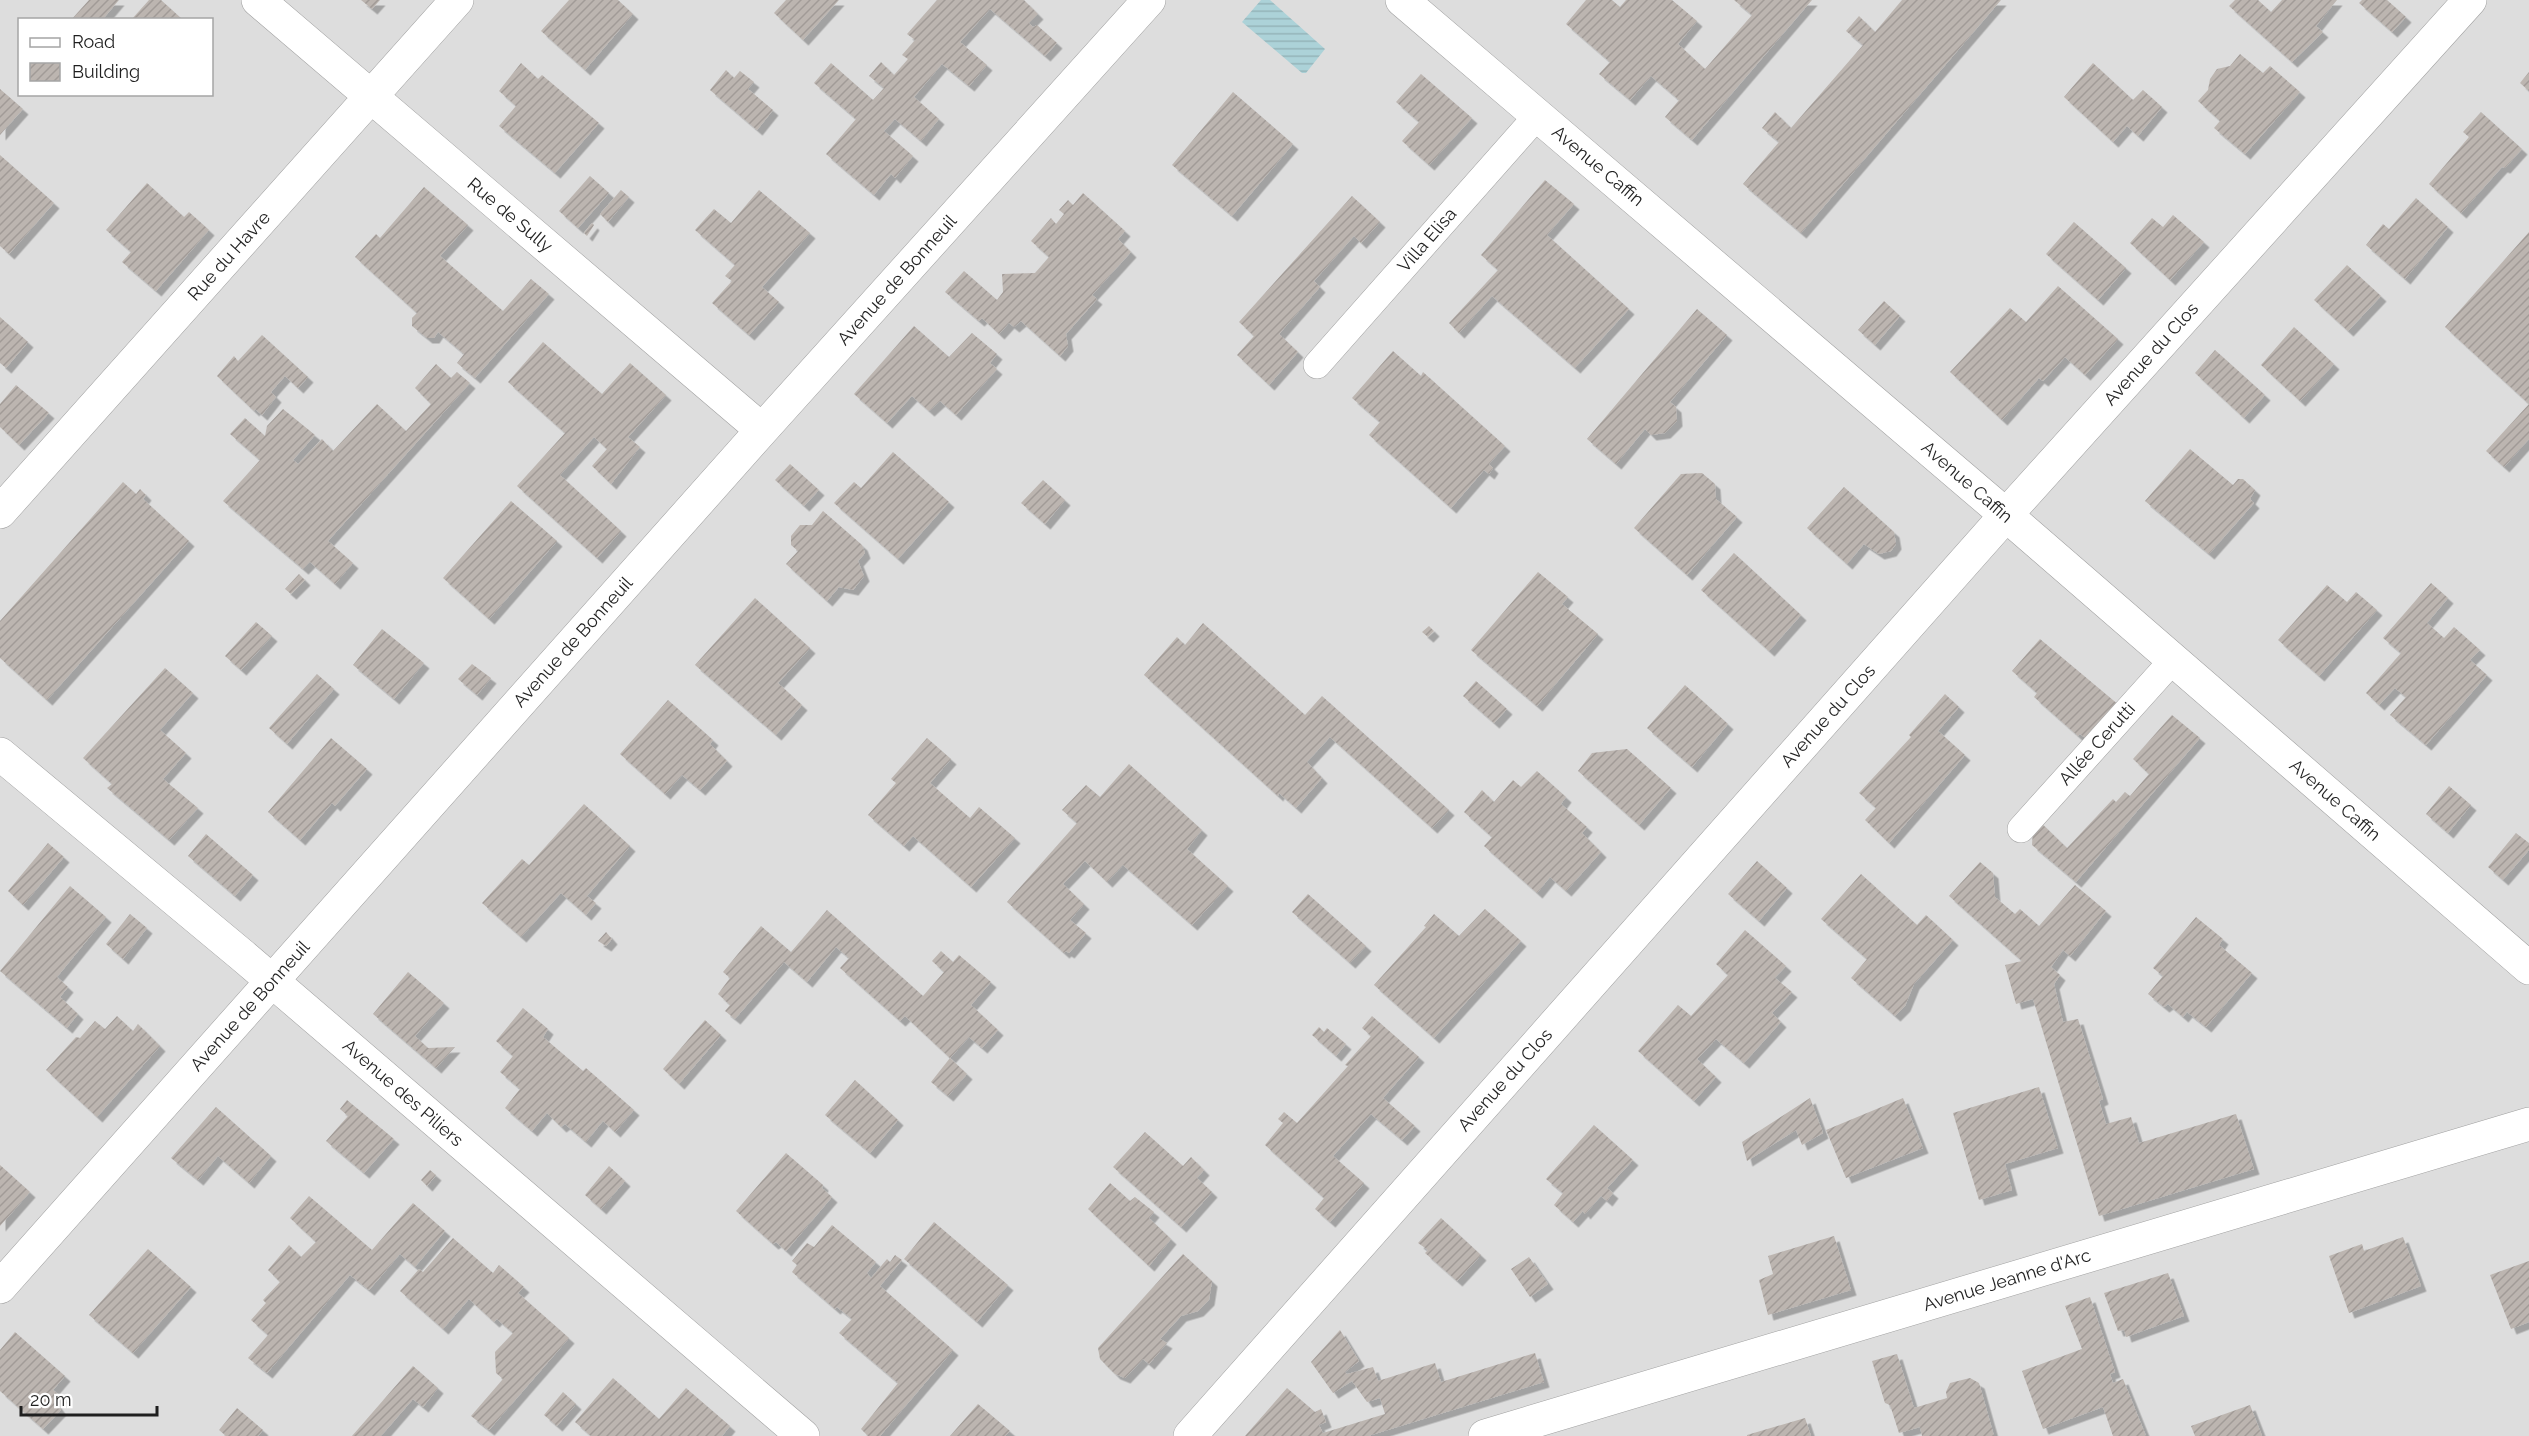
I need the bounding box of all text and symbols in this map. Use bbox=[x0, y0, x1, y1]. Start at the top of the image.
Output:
legend bbox=[18, 18, 213, 96]
text: Road bbox=[72, 31, 115, 52]
text: Building bbox=[72, 61, 140, 82]
street label: Avenue Caffin bbox=[1548, 121, 1649, 210]
street label: Rue de Sully bbox=[463, 173, 557, 256]
street label: Villa Elisa bbox=[1393, 203, 1460, 276]
street label: Rue du Havre bbox=[183, 206, 274, 305]
street label: Avenue de Bonneuil bbox=[833, 210, 961, 349]
street label: Avenue du Clos bbox=[2099, 298, 2202, 409]
street label: Avenue Caffin bbox=[1918, 436, 2017, 527]
street label: Avenue de Bonneuil bbox=[509, 572, 637, 711]
street label: Avenue du Clos bbox=[1776, 660, 1879, 771]
street label: Allée Cerutti bbox=[2054, 698, 2139, 789]
street label: Avenue Caffin bbox=[2286, 754, 2385, 845]
street label: Avenue de Bonneuil bbox=[186, 936, 314, 1075]
street label: Avenue du Clos bbox=[1453, 1024, 1556, 1135]
street label: Avenue des Piliers bbox=[339, 1035, 468, 1151]
street label: Avenue Jeanne d'Arc bbox=[1921, 1244, 2093, 1315]
scale bar bbox=[21, 1379, 158, 1417]
text: 20 m bbox=[30, 1389, 72, 1410]

